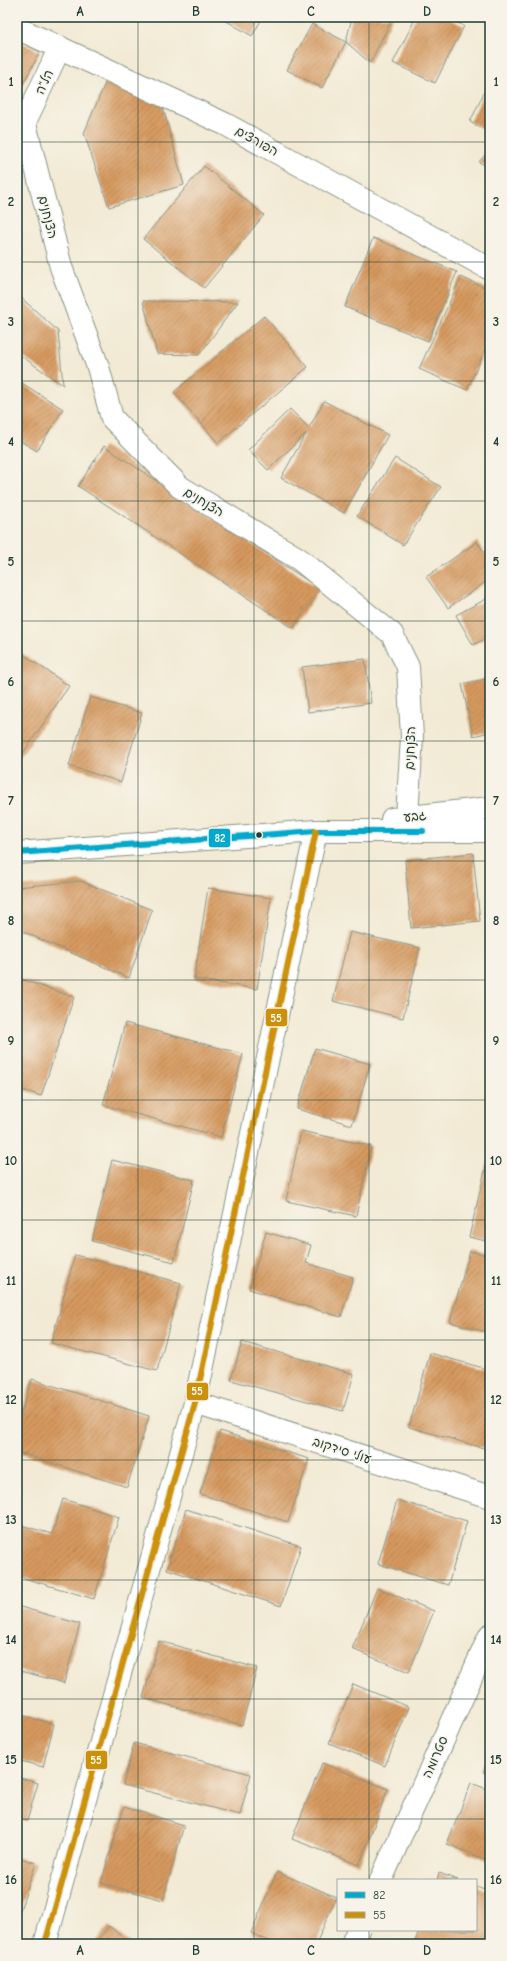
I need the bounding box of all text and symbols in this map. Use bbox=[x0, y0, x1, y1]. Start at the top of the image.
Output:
text: A bbox=[76, 4, 84, 19]
text: B bbox=[192, 4, 200, 19]
text: C bbox=[307, 4, 315, 19]
text: D bbox=[423, 4, 431, 19]
street label: הל"ה bbox=[32, 67, 56, 97]
text: 1 bbox=[8, 74, 14, 89]
text: 1 bbox=[493, 74, 499, 89]
street label: הפורצים bbox=[233, 123, 281, 159]
text: 2 bbox=[8, 194, 14, 209]
street label: הצנחנים bbox=[34, 194, 61, 240]
text: 2 bbox=[493, 194, 499, 209]
text: 3 bbox=[8, 314, 14, 329]
text: 3 bbox=[493, 314, 499, 329]
text: 4 bbox=[8, 434, 14, 449]
text: 4 bbox=[493, 434, 499, 449]
street label: הצנחנים bbox=[181, 484, 227, 521]
text: 5 bbox=[8, 554, 15, 569]
text: 5 bbox=[493, 554, 500, 569]
text: 6 bbox=[8, 674, 15, 689]
text: 6 bbox=[493, 674, 500, 689]
street label: הצנחנים bbox=[402, 726, 419, 770]
text: 7 bbox=[8, 793, 14, 808]
text: 7 bbox=[493, 793, 499, 808]
street label: גבע bbox=[403, 807, 427, 825]
line badge: 82 bbox=[208, 828, 231, 848]
unlabelled marker bbox=[254, 830, 264, 840]
text: 82 bbox=[214, 832, 226, 845]
text: 8 bbox=[8, 913, 14, 928]
text: 8 bbox=[493, 913, 499, 928]
line badge: 55 bbox=[265, 1008, 288, 1027]
text: 55 bbox=[270, 1012, 282, 1025]
text: 9 bbox=[8, 1033, 15, 1048]
text: 9 bbox=[493, 1033, 500, 1048]
text: 10 bbox=[5, 1153, 17, 1168]
text: 10 bbox=[490, 1153, 502, 1168]
text: 11 bbox=[6, 1273, 16, 1288]
text: 11 bbox=[491, 1273, 501, 1288]
line badge: 55 bbox=[186, 1382, 209, 1401]
text: 55 bbox=[191, 1385, 203, 1398]
text: 12 bbox=[5, 1392, 17, 1407]
text: 12 bbox=[490, 1392, 502, 1407]
street label: עולי סידקוב bbox=[311, 1433, 374, 1467]
text: 13 bbox=[5, 1512, 17, 1527]
text: 13 bbox=[490, 1512, 502, 1527]
text: 14 bbox=[5, 1632, 17, 1647]
text: 14 bbox=[490, 1632, 502, 1647]
street label: סטרומה bbox=[419, 1734, 451, 1780]
line badge: 55 bbox=[85, 1750, 108, 1770]
text: 15 bbox=[5, 1752, 17, 1767]
text: 15 bbox=[490, 1752, 502, 1767]
text: 55 bbox=[90, 1754, 102, 1767]
text: 16 bbox=[5, 1872, 17, 1887]
text: 16 bbox=[490, 1872, 502, 1887]
legend bbox=[337, 1879, 477, 1931]
text: 82 bbox=[373, 1888, 385, 1902]
text: 55 bbox=[373, 1908, 386, 1922]
text: A bbox=[76, 1943, 84, 1958]
text: B bbox=[192, 1943, 200, 1958]
text: C bbox=[307, 1943, 315, 1958]
text: D bbox=[423, 1943, 431, 1958]

